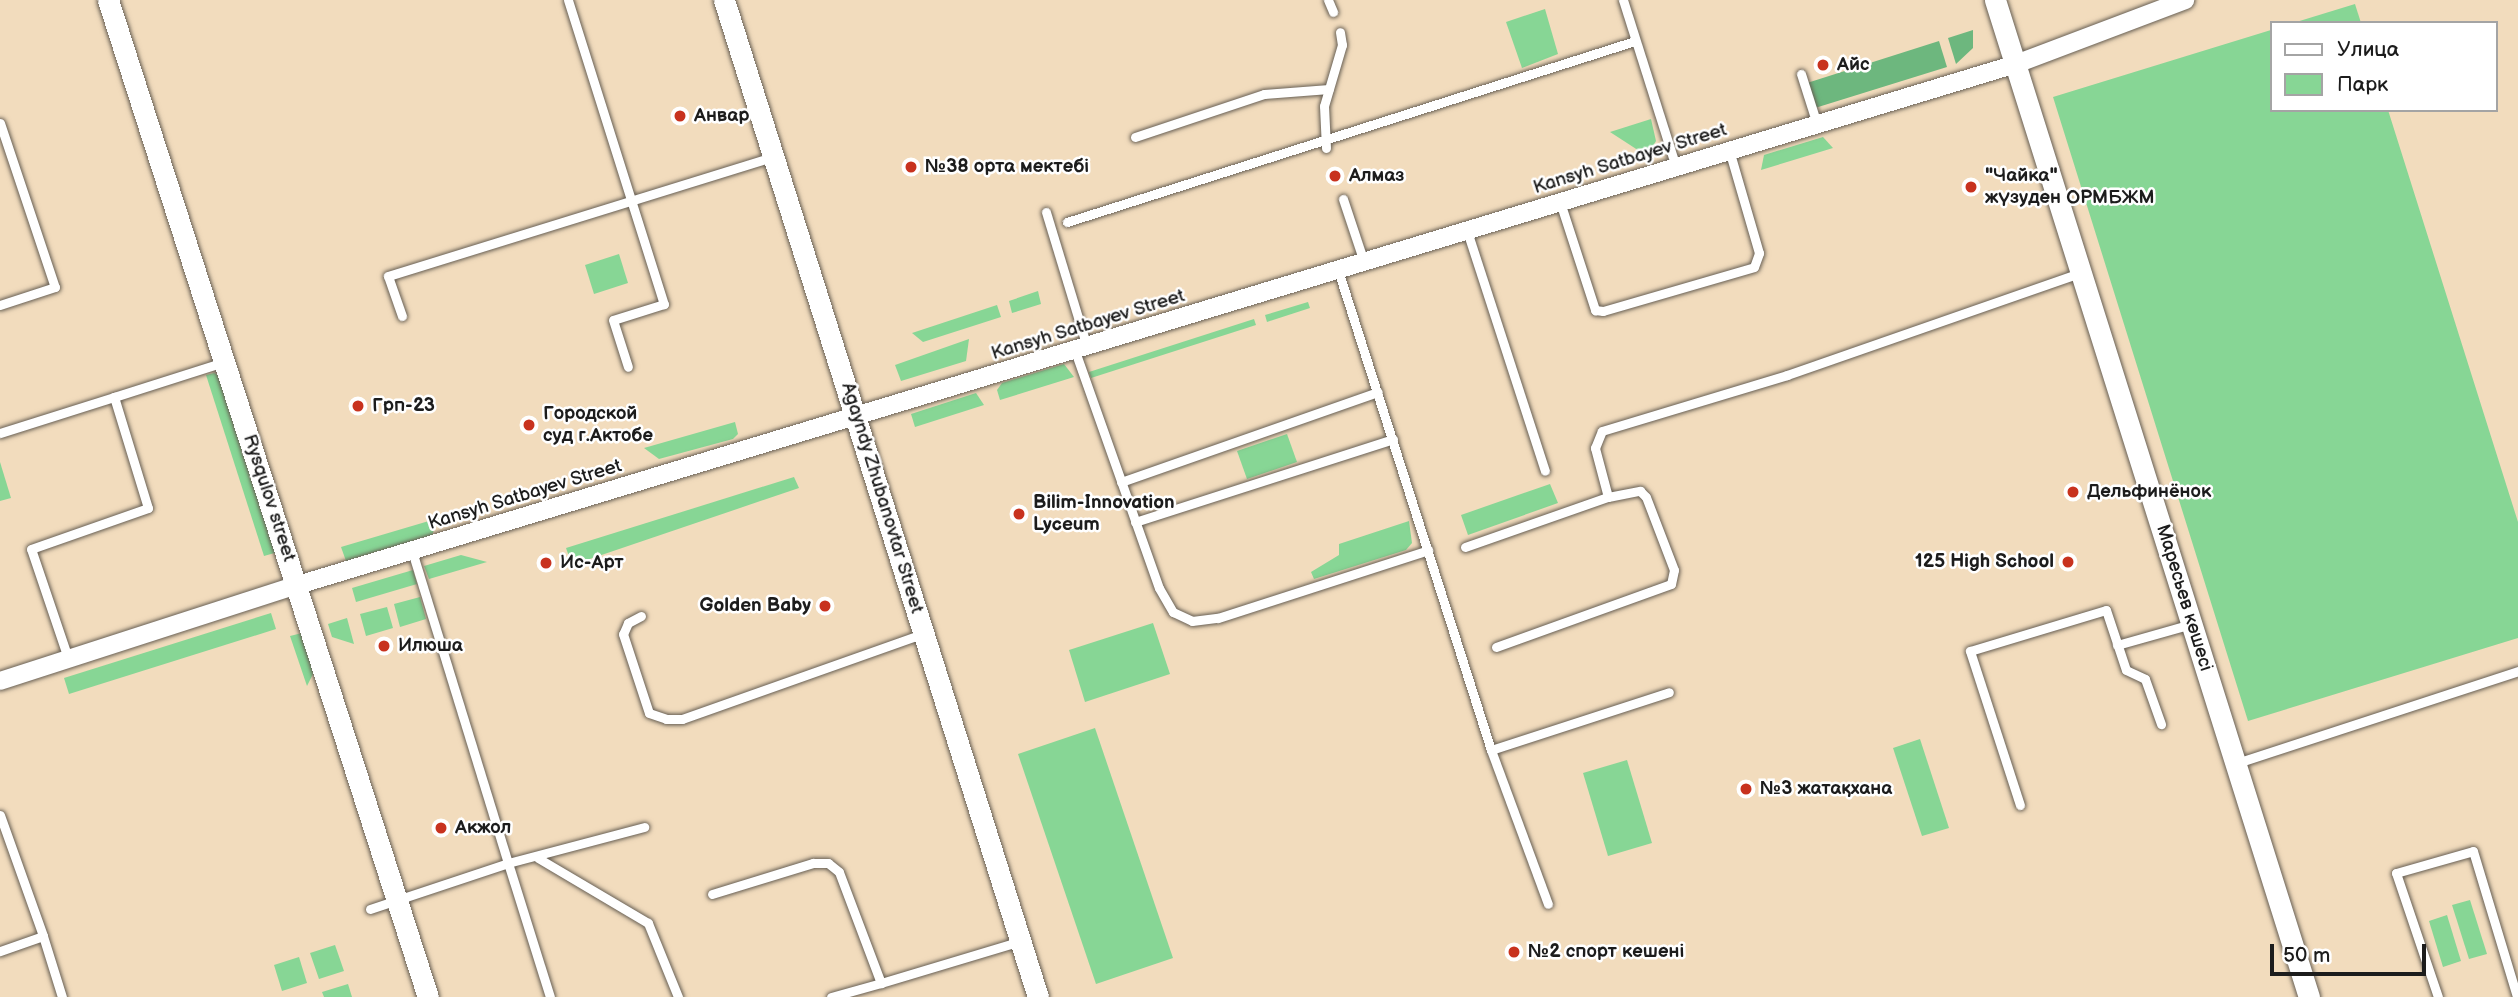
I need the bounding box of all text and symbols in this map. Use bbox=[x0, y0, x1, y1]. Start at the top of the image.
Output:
legend bbox=[2270, 21, 2497, 112]
text: Улица bbox=[2337, 37, 2399, 62]
place label: Айс bbox=[1837, 54, 1869, 76]
marker: Айс bbox=[1815, 57, 1831, 73]
text: Парк bbox=[2337, 72, 2388, 97]
place label: Анвар bbox=[694, 105, 749, 127]
marker: Анвар bbox=[672, 108, 688, 124]
street label: Kansyh Satbayev Street bbox=[1530, 119, 1730, 199]
place label: №38 орта мектебі bbox=[925, 156, 1089, 178]
marker: №38 орта мектебі bbox=[903, 159, 919, 175]
place label: Алмаз bbox=[1349, 165, 1404, 187]
place label: "Чайка" жүзуден ОРМБЖМ bbox=[1985, 165, 2155, 209]
marker: Алмаз bbox=[1327, 168, 1343, 184]
marker: "Чайка" жүзуден ОРМБЖМ bbox=[1963, 179, 1979, 195]
street label: Kansyh Satbayev Street bbox=[988, 285, 1188, 365]
street label: Agayndy Zhubanovtar Street bbox=[836, 379, 928, 617]
place label: Грп-23 bbox=[372, 395, 435, 417]
marker: Грп-23 bbox=[350, 398, 366, 414]
place label: Городской суд г.Актобе bbox=[543, 403, 653, 447]
marker: Городской суд г.Актобе bbox=[521, 417, 537, 433]
street label: Rysqulov street bbox=[238, 432, 300, 564]
street label: Kansyh Satbayev Street bbox=[425, 455, 625, 535]
place label: Дельфинёнок bbox=[2087, 481, 2211, 503]
marker: Дельфинёнок bbox=[2065, 484, 2081, 500]
place label: Bilim-Innovation Lyceum bbox=[1033, 492, 1175, 536]
marker: Bilim-Innovation Lyceum bbox=[1011, 506, 1027, 522]
street label: Маресьев көшесі bbox=[2151, 522, 2217, 674]
place label: 125 High School bbox=[1915, 551, 2054, 573]
place label: Ис-Арт bbox=[560, 552, 623, 574]
marker: 125 High School bbox=[2060, 554, 2076, 570]
marker: Ис-Арт bbox=[538, 555, 554, 571]
place label: Golden Baby bbox=[700, 595, 811, 617]
marker: Golden Baby bbox=[817, 598, 833, 614]
place label: Илюша bbox=[398, 635, 463, 657]
marker: Илюша bbox=[376, 638, 392, 654]
place label: №3 жатақхана bbox=[1760, 778, 1892, 800]
marker: №3 жатақхана bbox=[1738, 781, 1754, 797]
place label: Акжол bbox=[455, 817, 511, 839]
marker: Акжол bbox=[433, 820, 449, 836]
scale bar bbox=[2273, 930, 2429, 974]
place label: №2 спорт кешені bbox=[1528, 941, 1684, 963]
text: 50 m bbox=[2283, 943, 2330, 968]
marker: №2 спорт кешені bbox=[1506, 944, 1522, 960]

